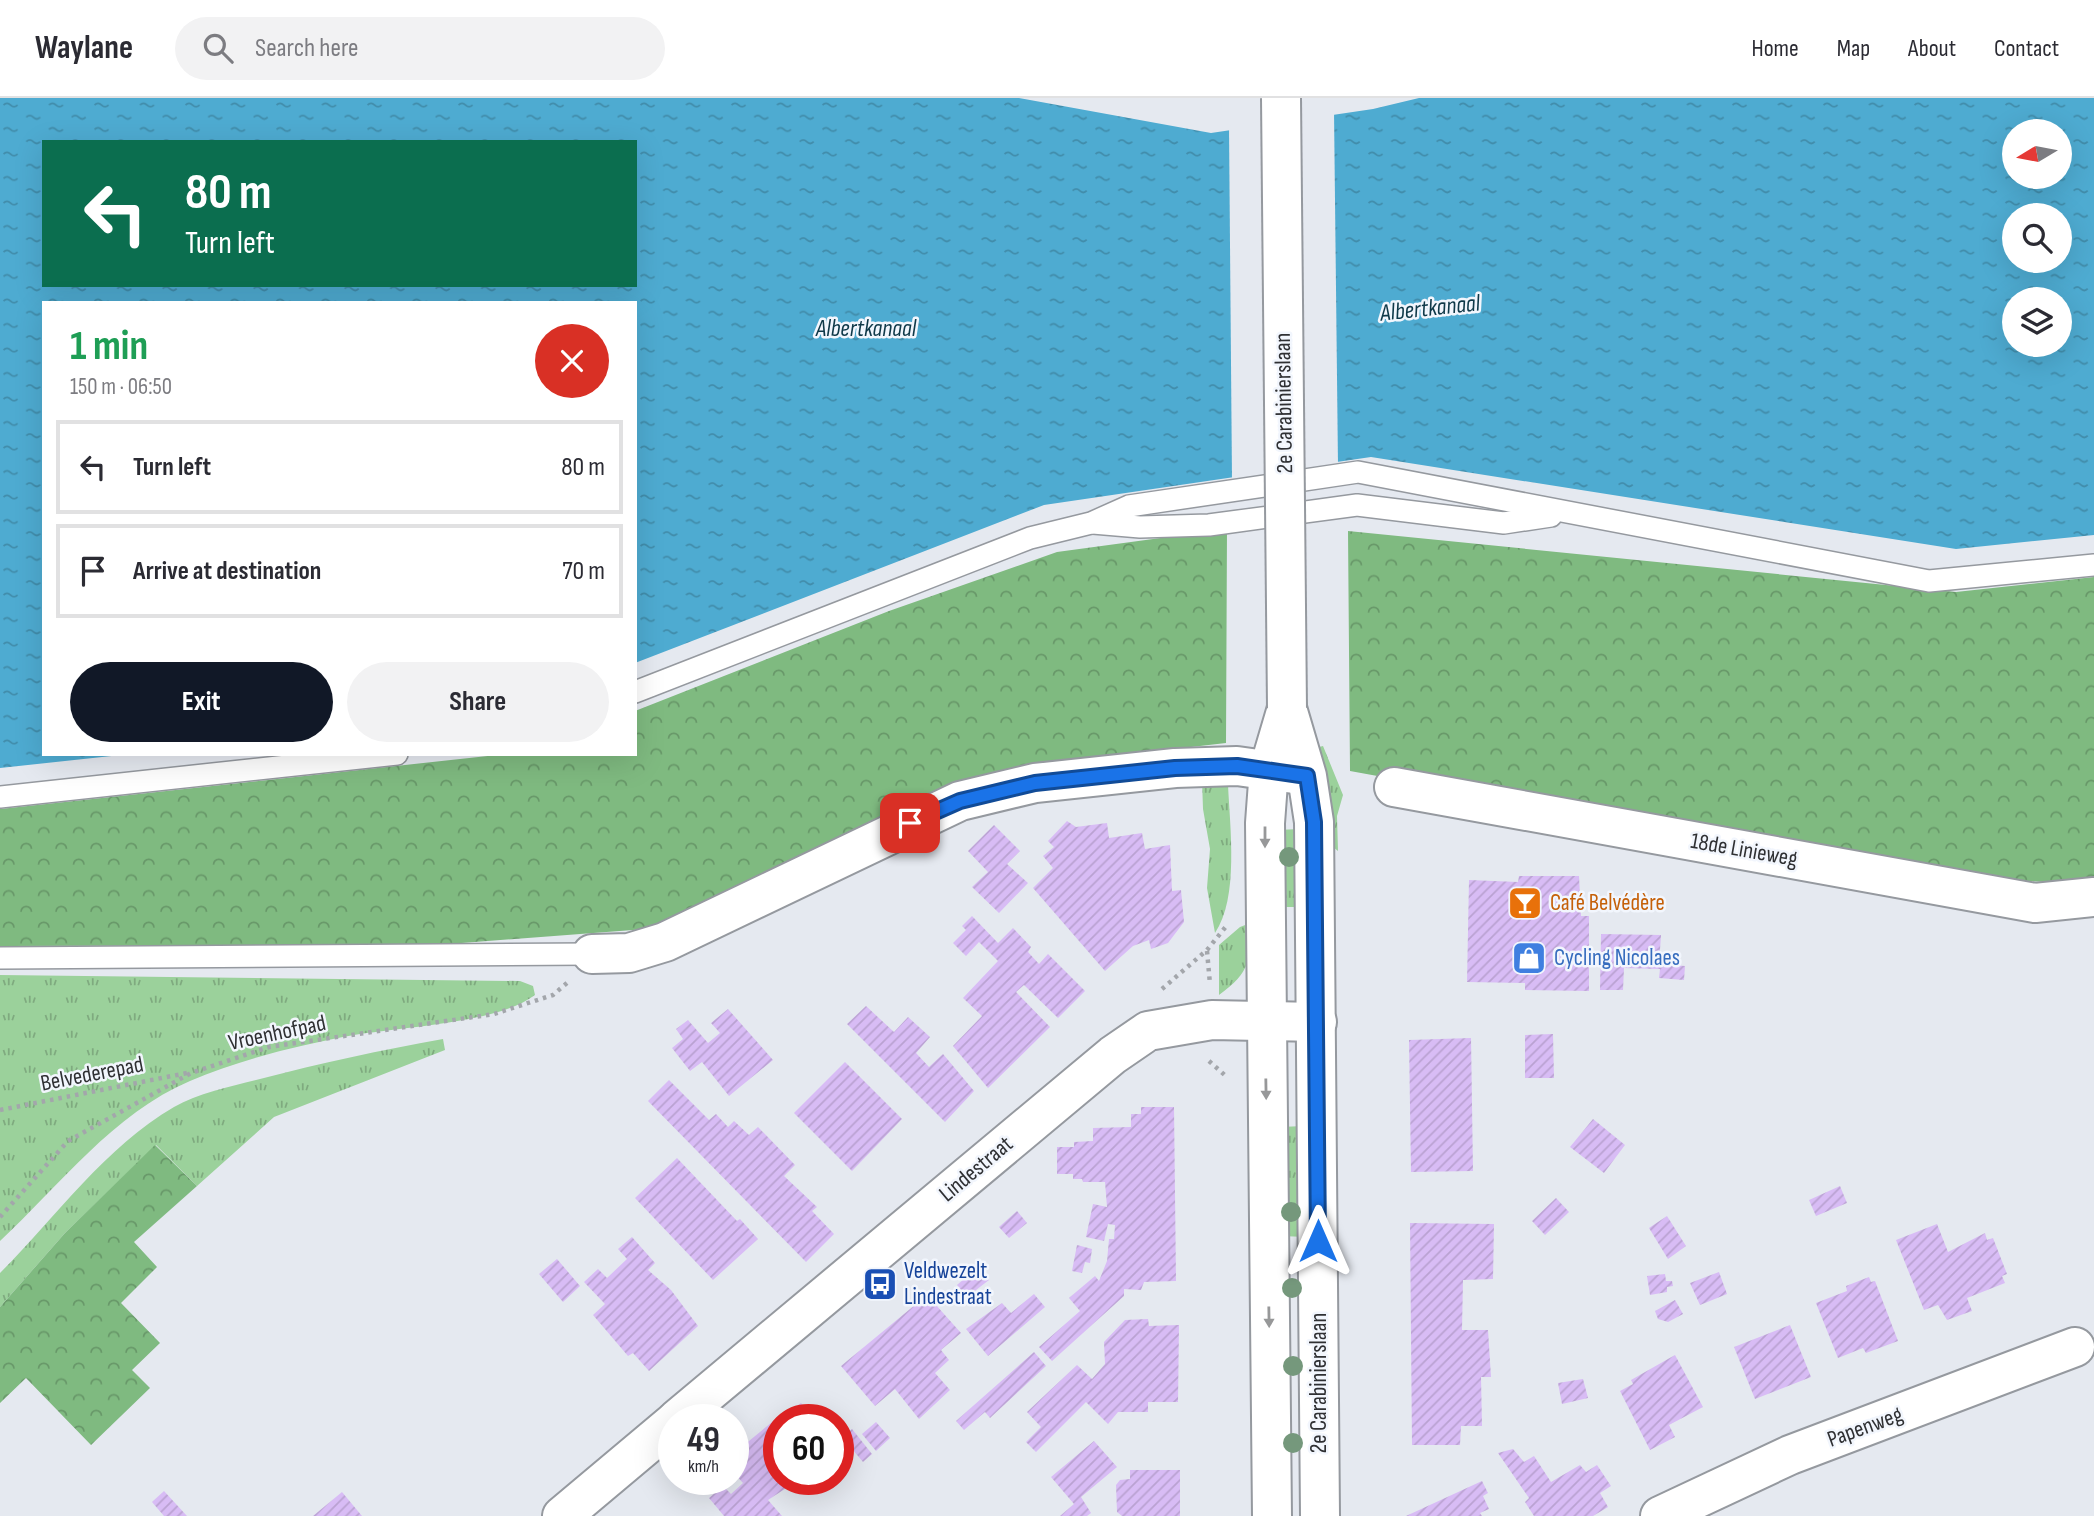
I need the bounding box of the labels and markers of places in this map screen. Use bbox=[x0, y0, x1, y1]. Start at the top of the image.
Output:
pin bbox=[880, 793, 940, 853]
bar icon: Café Belvédère bbox=[1506, 884, 1544, 922]
place label: Café Belvédère bbox=[1550, 889, 1665, 917]
shop icon: Cycling Nicolaes bbox=[1510, 939, 1548, 977]
place label: Cycling Nicolaes bbox=[1554, 944, 1680, 972]
place label: Veldwezelt Lindestraat bbox=[904, 1257, 992, 1311]
bus stop icon: Veldwezelt Lindestraat bbox=[861, 1265, 899, 1303]

